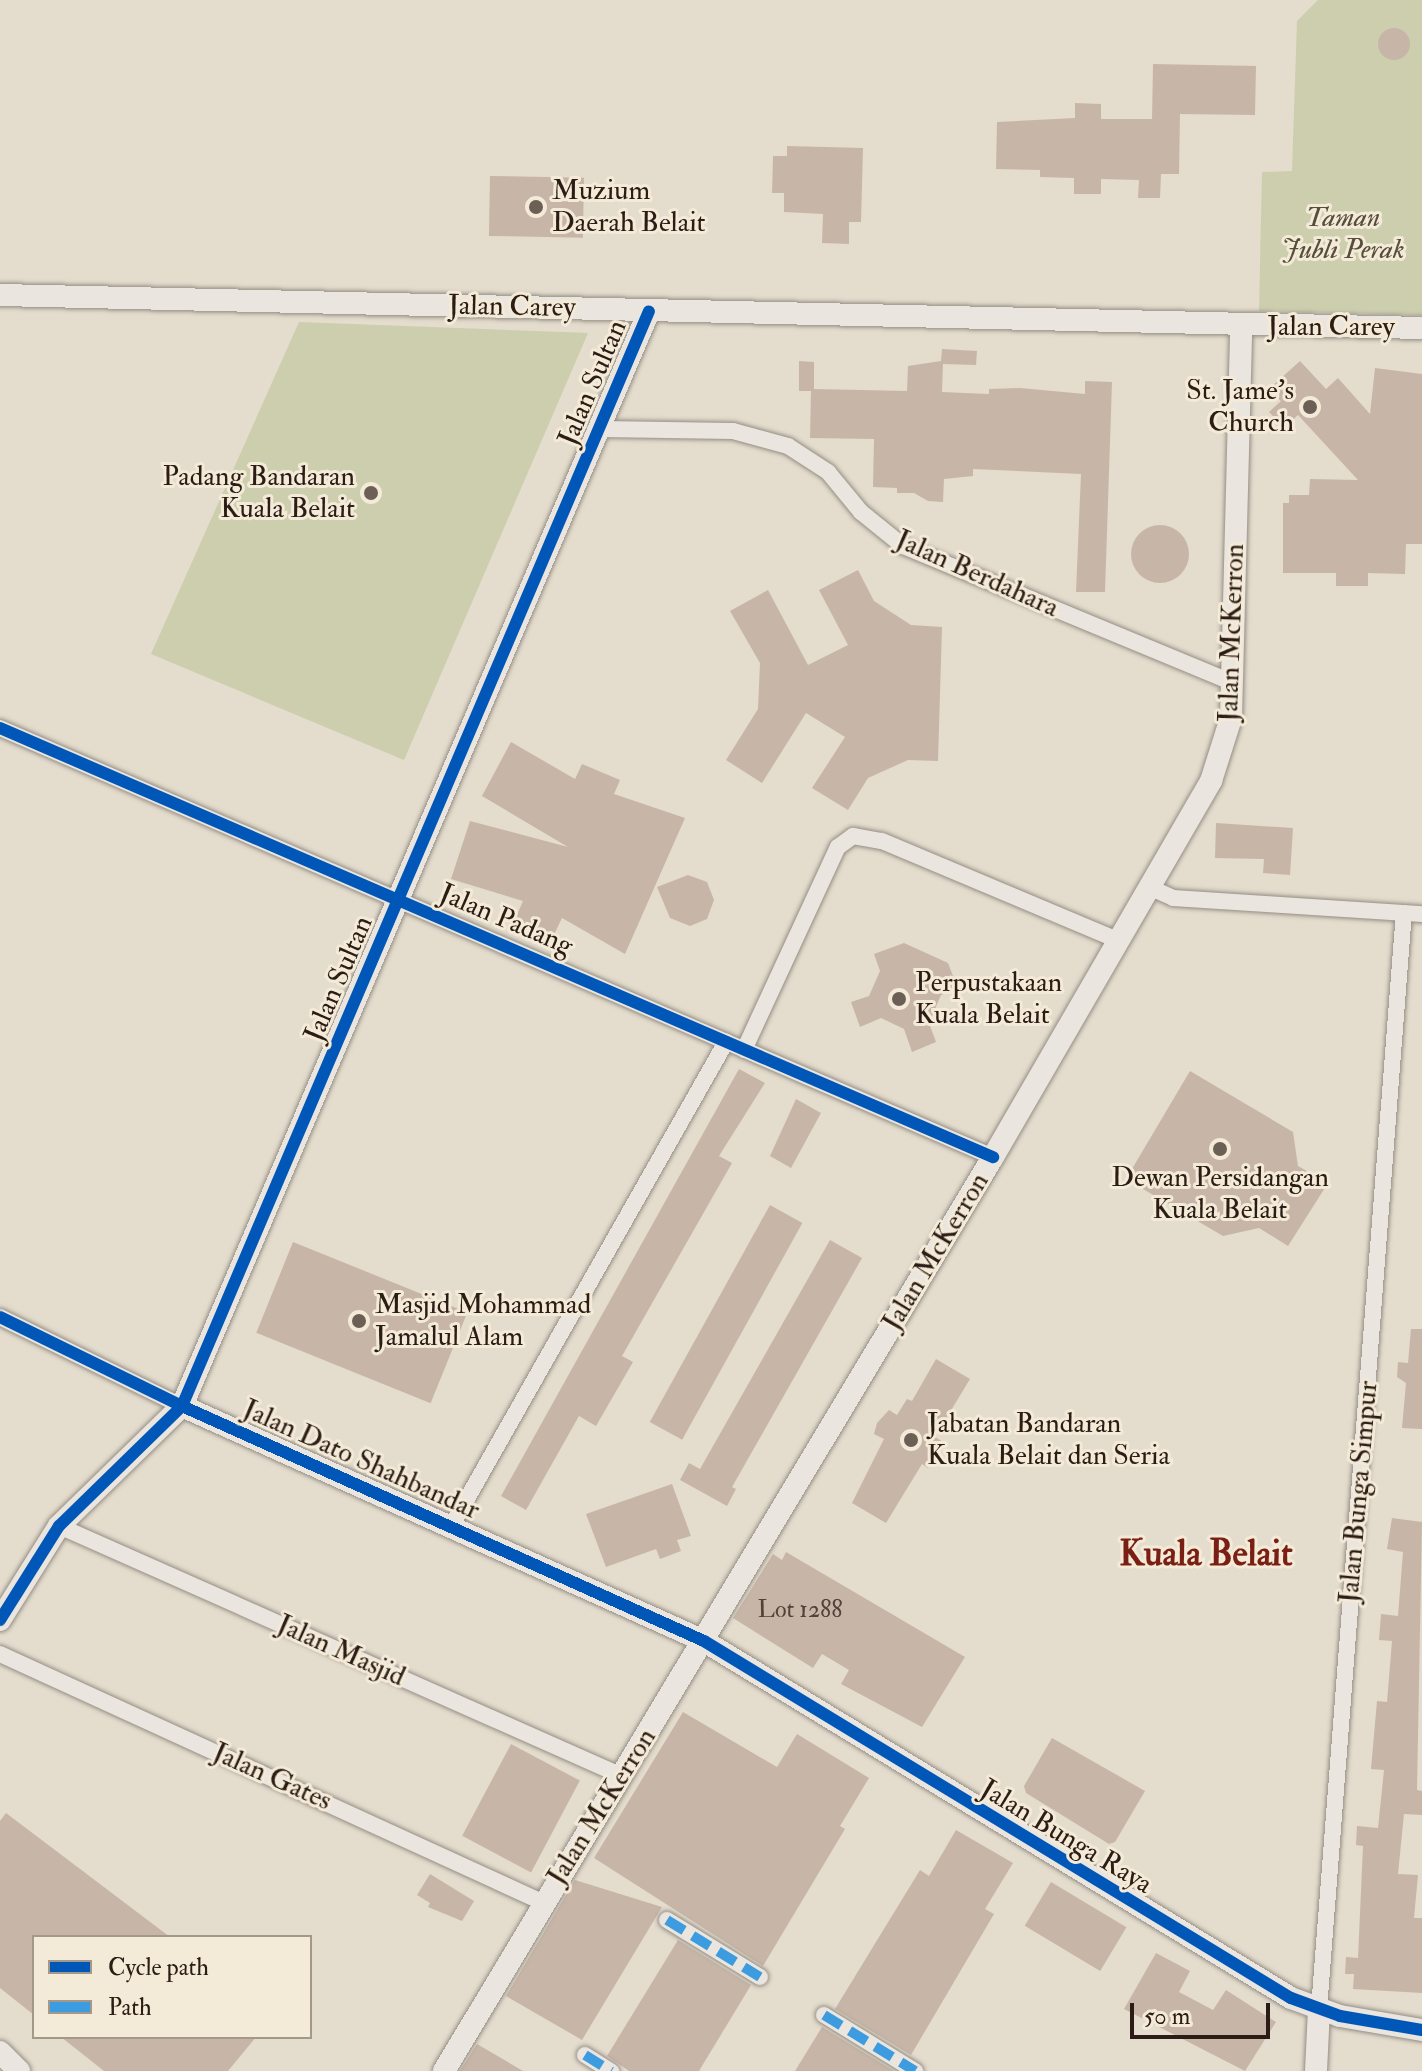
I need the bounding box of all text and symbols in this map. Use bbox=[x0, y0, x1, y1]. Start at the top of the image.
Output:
place label: Muzium Daerah Belait bbox=[552, 174, 706, 240]
marker: Muzium Daerah Belait bbox=[527, 198, 545, 216]
park label: Taman Jubli Perak bbox=[1282, 201, 1404, 267]
street label: Jalan Carey bbox=[448, 289, 576, 325]
street label: Jalan Carey bbox=[1267, 310, 1395, 344]
street label: Jalan Sultan bbox=[552, 315, 634, 451]
place label: St. Jame's Church bbox=[1186, 374, 1294, 440]
marker: St. Jame's Church bbox=[1301, 398, 1319, 416]
place label: Padang Bandaran Kuala Belait bbox=[162, 460, 355, 526]
marker: Padang Bandaran Kuala Belait bbox=[362, 484, 380, 502]
street label: Jalan Berdahara bbox=[890, 523, 1064, 625]
street label: Jalan McKerron bbox=[1212, 543, 1252, 723]
street label: Jalan Padang bbox=[434, 877, 578, 963]
street label: Jalan Sultan bbox=[298, 911, 380, 1047]
place label: Perpustakaan Kuala Belait bbox=[915, 966, 1062, 1032]
marker: Perpustakaan Kuala Belait bbox=[890, 990, 908, 1008]
marker: Dewan Persidangan Kuala Belait bbox=[1211, 1140, 1229, 1158]
place label: Dewan Persidangan Kuala Belait bbox=[1111, 1161, 1329, 1227]
street label: Jalan McKerron bbox=[876, 1167, 996, 1337]
place label: Masjid Mohammad Jamalul Alam bbox=[375, 1288, 591, 1354]
marker: Masjid Mohammad Jamalul Alam bbox=[350, 1312, 368, 1330]
street label: Jalan Bunga Simpur bbox=[1333, 1379, 1385, 1605]
street label: Jalan Dato Shahbandar bbox=[237, 1393, 485, 1527]
place label: Jabatan Bandaran Kuala Belait dan Seria bbox=[927, 1407, 1170, 1473]
marker: Jabatan Bandaran Kuala Belait dan Seria bbox=[902, 1431, 920, 1449]
district label: Kuala Belait bbox=[1119, 1532, 1293, 1576]
house number: Lot 1288 bbox=[757, 1596, 843, 1624]
street label: Jalan Masjid bbox=[272, 1608, 410, 1694]
street label: Jalan McKerron bbox=[540, 1722, 664, 1892]
street label: Jalan Gates bbox=[207, 1736, 337, 1818]
street label: Jalan Bunga Raya bbox=[974, 1772, 1158, 1902]
legend bbox=[32, 1935, 312, 2039]
text: Cycle path bbox=[108, 1952, 209, 1983]
scale bar bbox=[1134, 1987, 1274, 2037]
text: Path bbox=[108, 1992, 152, 2023]
text: 50 m bbox=[1144, 2001, 1190, 2032]

